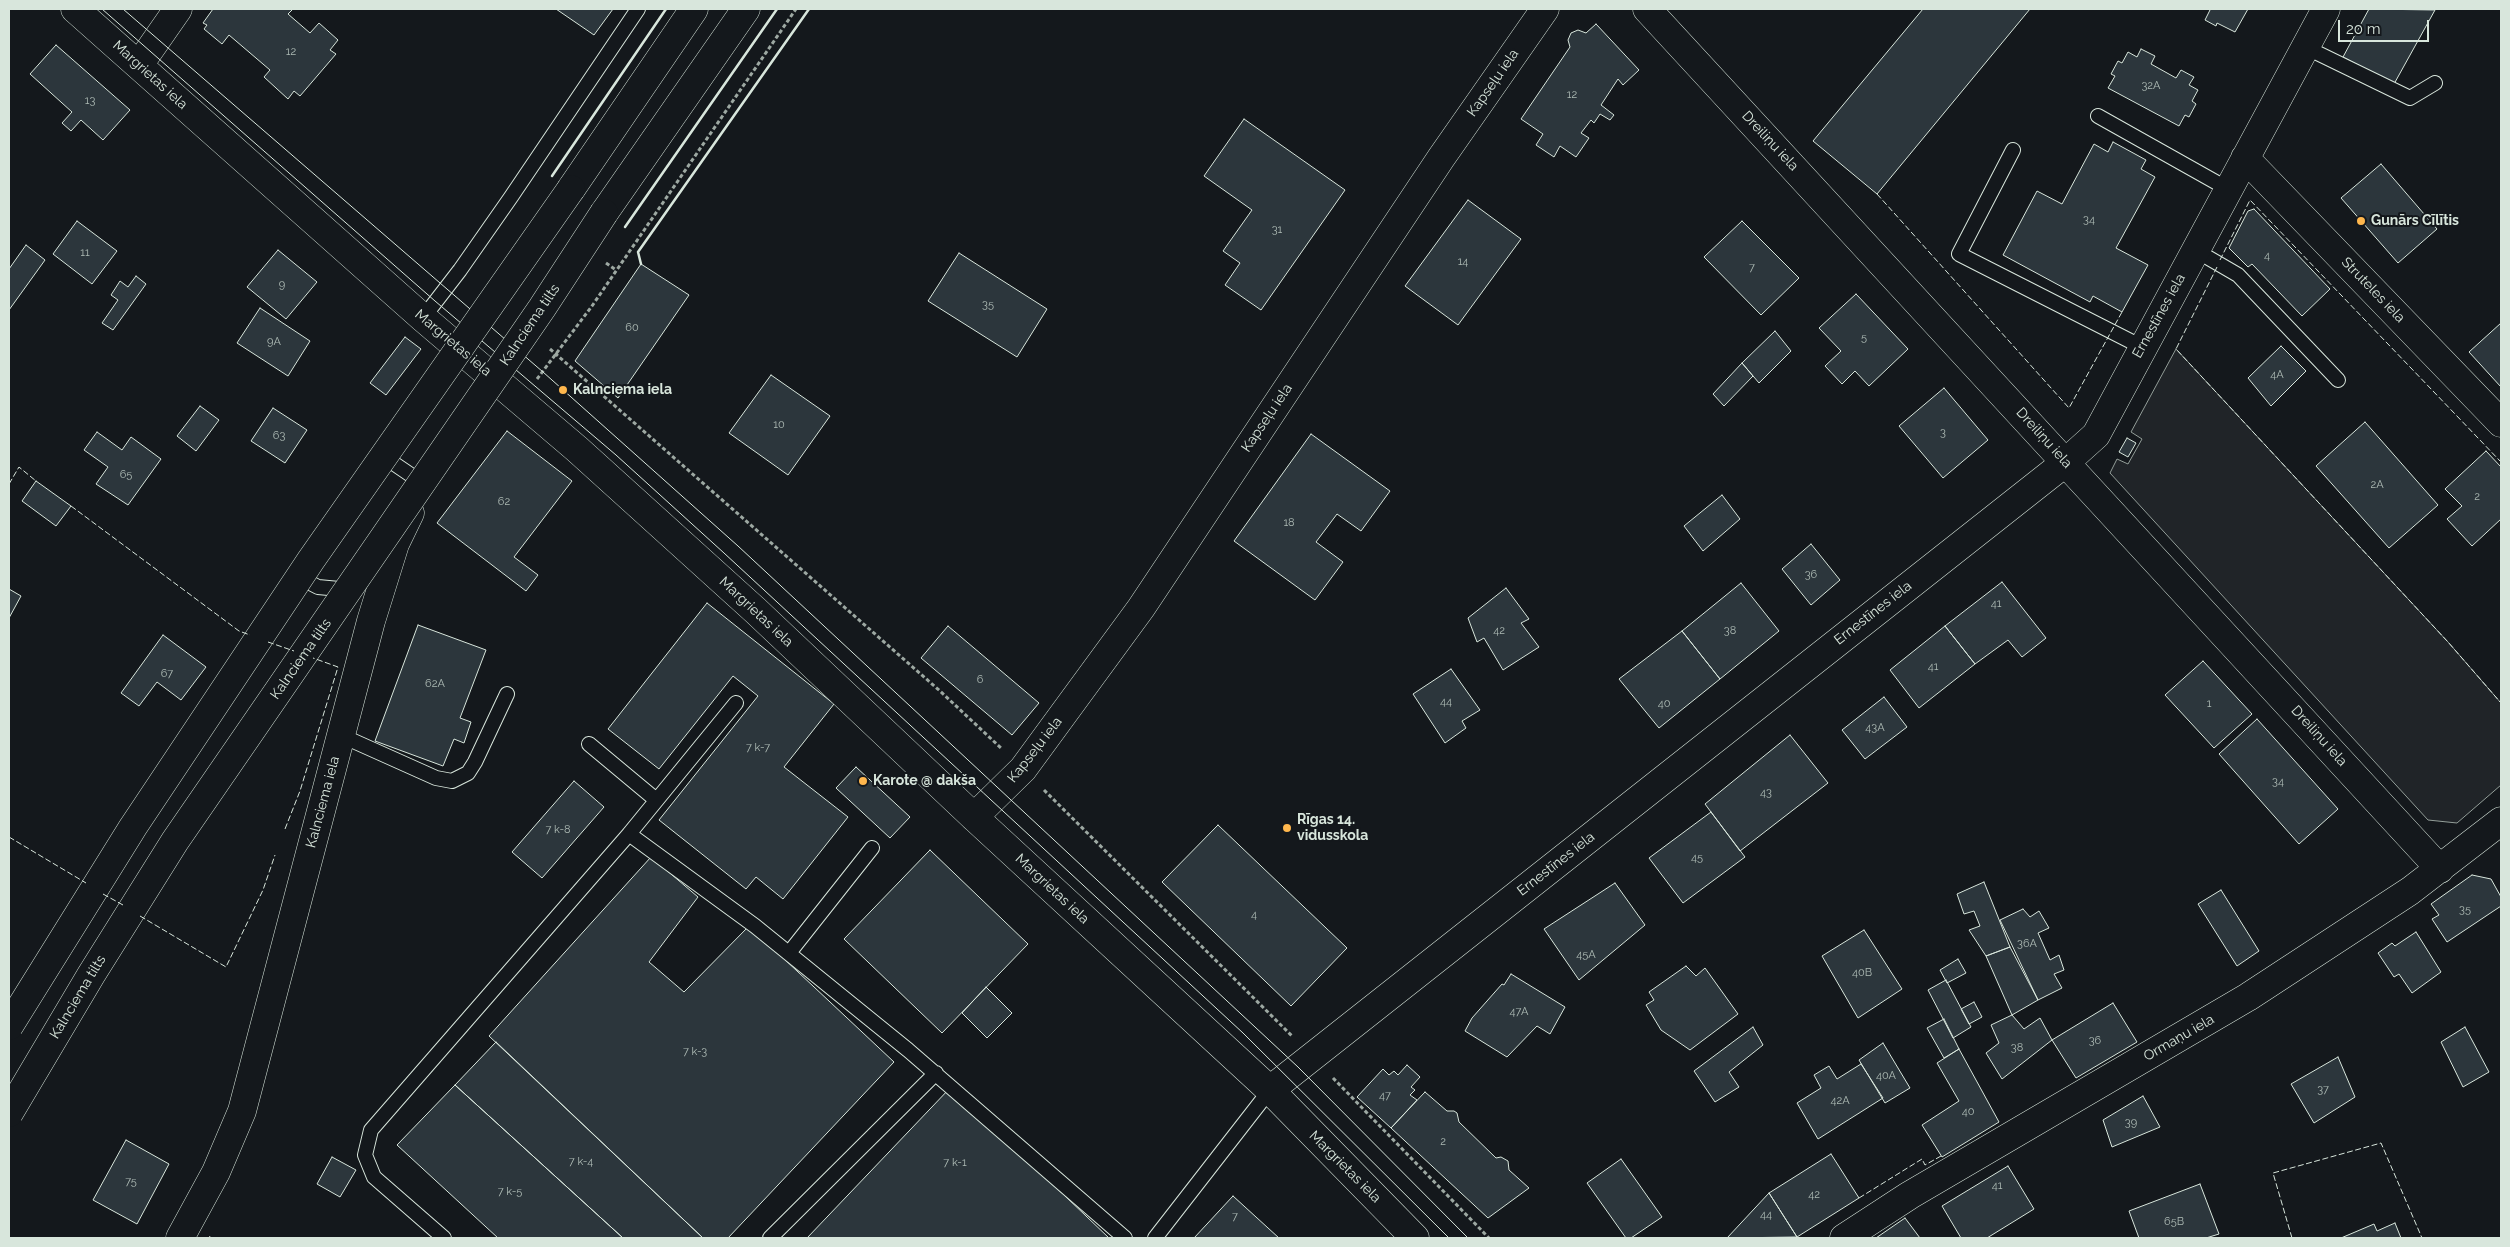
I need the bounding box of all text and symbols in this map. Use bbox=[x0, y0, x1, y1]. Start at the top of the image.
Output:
scale bar bbox=[2340, 10, 2431, 42]
text: 20 m bbox=[2346, 20, 2381, 38]
street label: Margrietas iela bbox=[109, 37, 191, 113]
house number: 12 bbox=[286, 45, 296, 59]
street label: Kapseļu iela bbox=[1464, 46, 1522, 120]
house number: 32A bbox=[2141, 79, 2161, 93]
house number: 12 bbox=[1567, 88, 1577, 102]
house number: 13 bbox=[85, 94, 95, 108]
street label: Dreiliņu iela bbox=[1738, 108, 1802, 174]
house number: 34 bbox=[2083, 213, 2095, 227]
place label: Gunārs Cīlītis bbox=[2371, 213, 2459, 229]
marker: Gunārs Cīlītis bbox=[2355, 215, 2367, 227]
house number: 31 bbox=[1272, 223, 1282, 237]
house number: 11 bbox=[80, 246, 90, 260]
house number: 4 bbox=[2264, 249, 2270, 263]
street label: Struteles iela bbox=[2338, 254, 2408, 326]
house number: 14 bbox=[1458, 255, 1468, 269]
house number: 7 bbox=[1749, 261, 1755, 275]
street label: Ernestīnes iela bbox=[2129, 271, 2189, 361]
house number: 9 bbox=[279, 278, 285, 292]
street label: Kalnciema tilts bbox=[497, 281, 563, 369]
house number: 35 bbox=[982, 298, 994, 312]
street label: Margrietas iela bbox=[411, 306, 495, 380]
house number: 60 bbox=[625, 321, 639, 335]
house number: 5 bbox=[1861, 331, 1867, 345]
house number: 9A bbox=[267, 335, 281, 349]
house number: 4A bbox=[2270, 368, 2284, 382]
street label: Kapseļu iela bbox=[1238, 381, 1296, 455]
place label: Kalnciema iela bbox=[573, 382, 672, 398]
marker: Kalnciema iela bbox=[557, 384, 569, 396]
street label: Dreiliņu iela bbox=[2012, 404, 2076, 472]
house number: 10 bbox=[773, 418, 785, 432]
house number: 3 bbox=[1940, 426, 1946, 440]
house number: 63 bbox=[273, 429, 285, 443]
house number: 65 bbox=[120, 468, 132, 482]
house number: 2A bbox=[2370, 478, 2384, 492]
house number: 2 bbox=[2474, 490, 2480, 504]
house number: 62 bbox=[498, 495, 510, 509]
house number: 18 bbox=[1283, 516, 1295, 530]
house number: 36 bbox=[1805, 568, 1817, 582]
street label: Margrietas iela bbox=[716, 574, 796, 650]
street label: Ernestīnes iela bbox=[1831, 578, 1915, 648]
house number: 41 bbox=[1991, 597, 2001, 611]
street label: Kalnciema tilts bbox=[267, 615, 335, 703]
house number: 42 bbox=[1493, 624, 1505, 638]
house number: 38 bbox=[1724, 624, 1736, 638]
house number: 41 bbox=[1928, 660, 1938, 674]
house number: 67 bbox=[161, 667, 173, 681]
house number: 6 bbox=[977, 673, 983, 687]
house number: 62A bbox=[425, 677, 445, 691]
house number: 44 bbox=[1440, 695, 1452, 709]
house number: 40 bbox=[1658, 697, 1670, 711]
house number: 1 bbox=[2207, 697, 2211, 711]
street label: Dreiliņu iela bbox=[2287, 702, 2351, 770]
street label: Kapseļu iela bbox=[1004, 714, 1066, 786]
house number: 43A bbox=[1865, 721, 1885, 735]
house number: 7 k-7 bbox=[746, 741, 770, 755]
street label: Kalnciema iela bbox=[303, 754, 343, 850]
place label: Karote @ dakša bbox=[873, 773, 976, 789]
marker: Karote @ dakša bbox=[857, 775, 869, 787]
house number: 34 bbox=[2272, 775, 2284, 789]
house number: 43 bbox=[1760, 786, 1772, 800]
place label: Rīgas 14. vidusskola bbox=[1297, 812, 1368, 844]
marker: Rīgas 14. vidusskola bbox=[1281, 822, 1293, 834]
house number: 7 k-8 bbox=[545, 823, 571, 837]
street label: Ernestīnes iela bbox=[1514, 829, 1598, 899]
street label: Margrietas iela bbox=[1012, 851, 1092, 927]
house number: 45 bbox=[1691, 851, 1703, 865]
house number: 35 bbox=[2459, 903, 2471, 917]
house number: 4 bbox=[1251, 908, 1257, 922]
house number: 36A bbox=[2017, 937, 2037, 951]
house number: 45A bbox=[1576, 948, 1596, 962]
street label: Kalnciema tilts bbox=[46, 952, 110, 1042]
house number: 40B bbox=[1852, 966, 1872, 980]
house number: 47A bbox=[1510, 1005, 1528, 1019]
street label: Ormaņu iela bbox=[2141, 1011, 2217, 1065]
house number: 36 bbox=[2089, 1034, 2101, 1048]
house number: 38 bbox=[2011, 1041, 2023, 1055]
house number: 7 k-3 bbox=[683, 1045, 707, 1059]
house number: 40A bbox=[1876, 1069, 1896, 1083]
house number: 37 bbox=[2317, 1083, 2329, 1097]
house number: 47 bbox=[1379, 1089, 1391, 1103]
house number: 42A bbox=[1830, 1094, 1850, 1108]
house number: 40 bbox=[1962, 1105, 1974, 1119]
house number: 39 bbox=[2125, 1116, 2137, 1130]
street label: Margrietas iela bbox=[1306, 1128, 1384, 1206]
house number: 2 bbox=[1440, 1135, 1446, 1149]
house number: 7 k-4 bbox=[569, 1155, 593, 1169]
house number: 7 k-1 bbox=[943, 1156, 967, 1170]
house number: 75 bbox=[125, 1175, 137, 1189]
house number: 41 bbox=[1992, 1179, 2002, 1193]
house number: 7 k-5 bbox=[498, 1185, 522, 1199]
house number: 42 bbox=[1808, 1188, 1820, 1202]
house number: 44 bbox=[1760, 1208, 1772, 1222]
house number: 7 bbox=[1232, 1210, 1238, 1224]
house number: 65B bbox=[2164, 1215, 2184, 1229]

